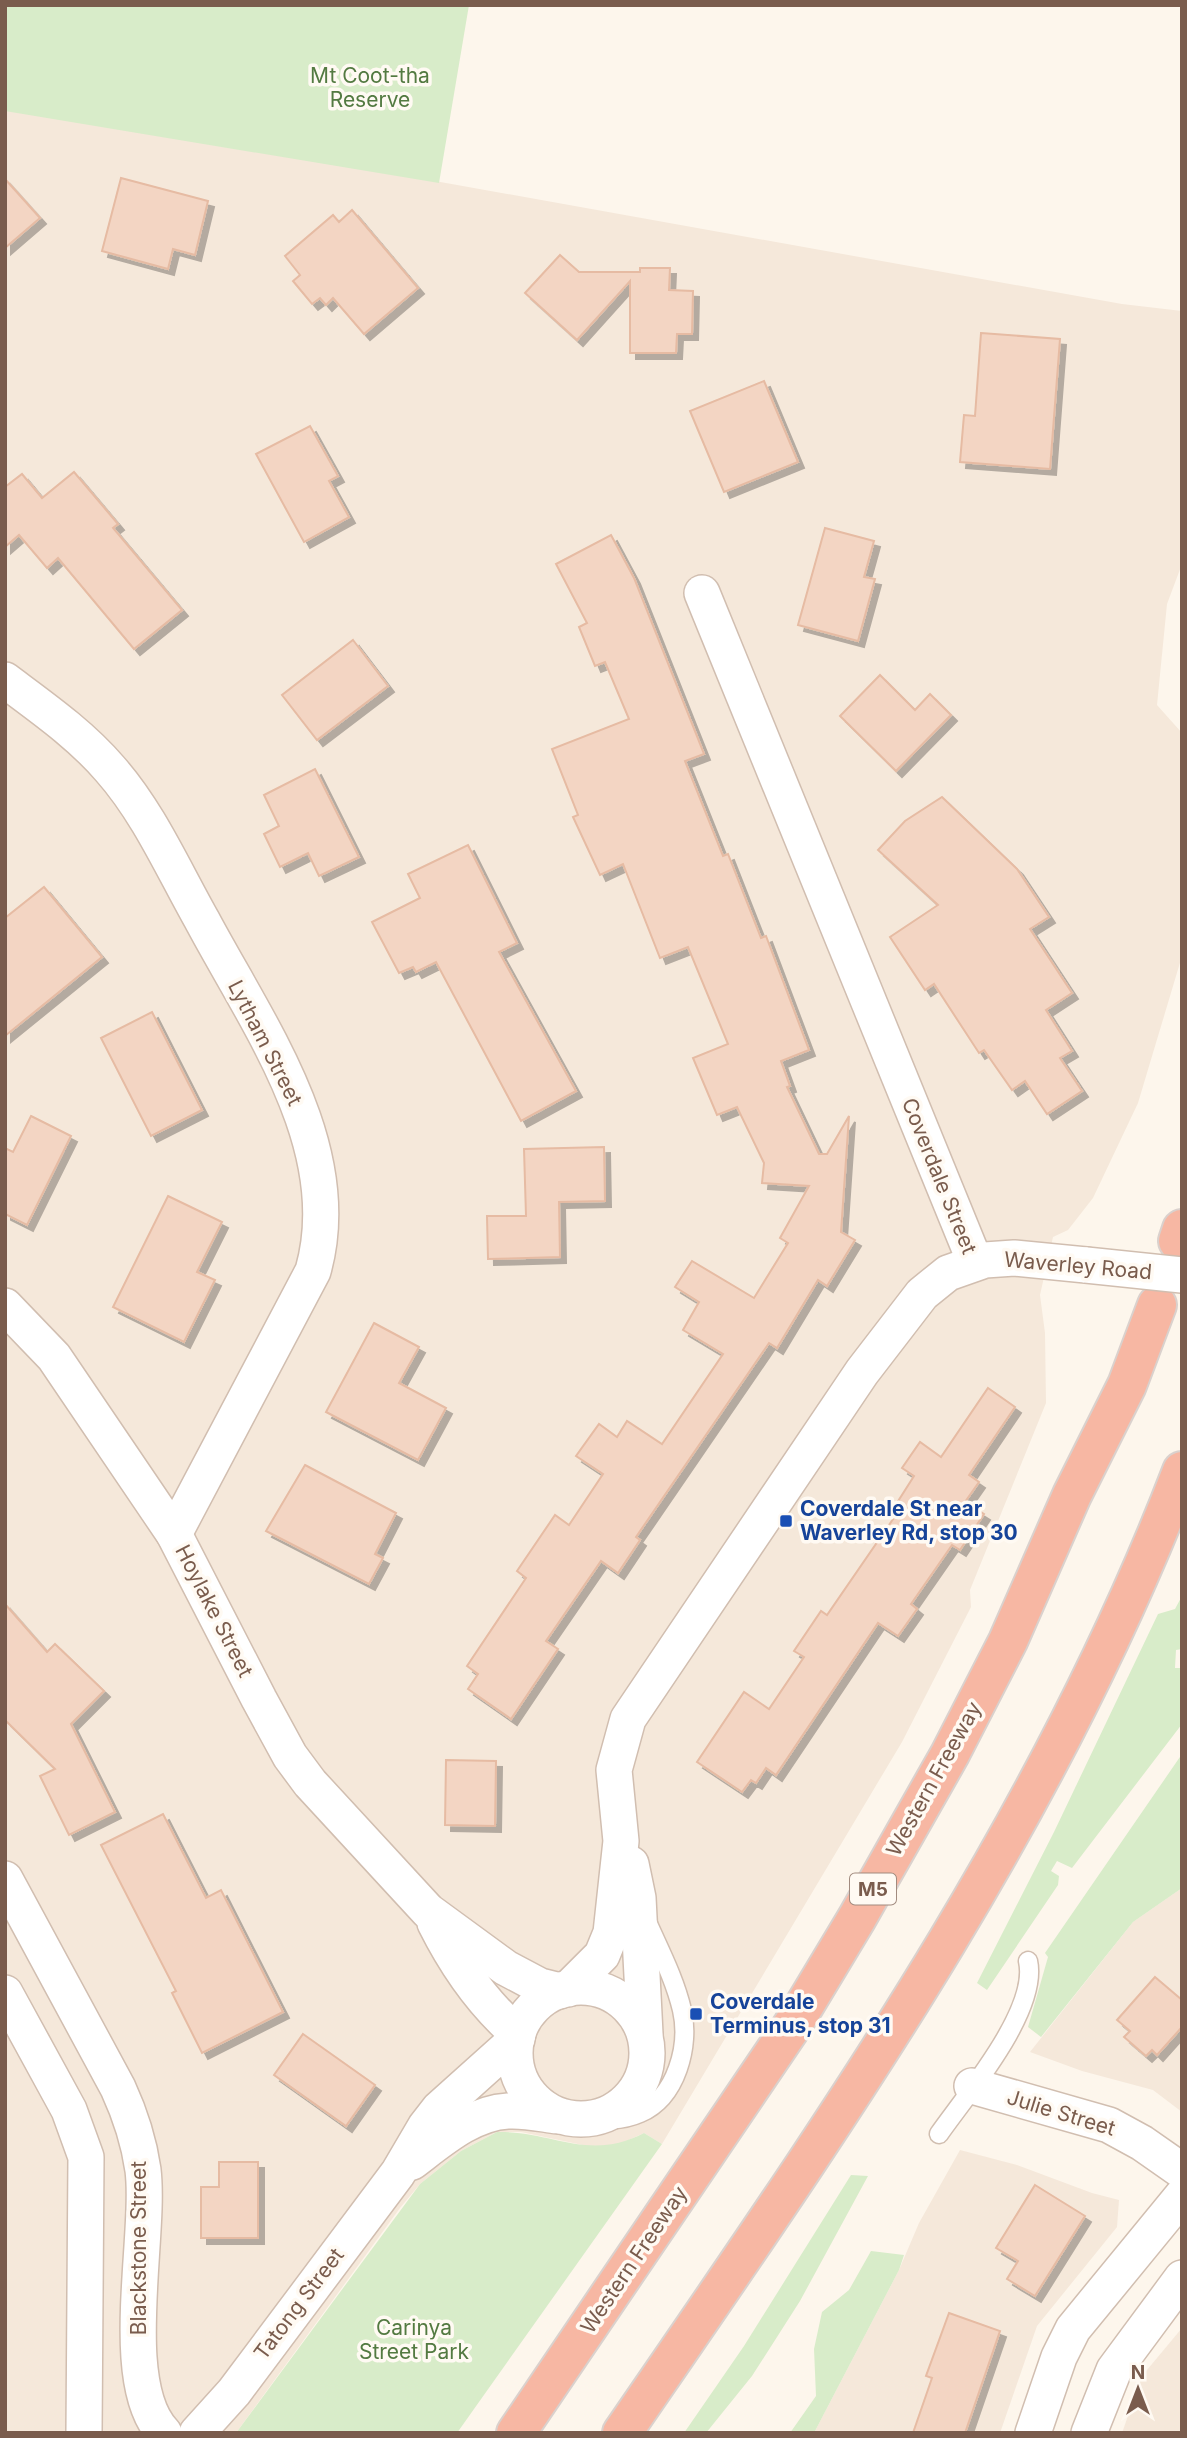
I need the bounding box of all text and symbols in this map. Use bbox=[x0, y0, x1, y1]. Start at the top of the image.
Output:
park label: Mt Coot-tha Reserve bbox=[310, 63, 430, 112]
street label: Lytham Street bbox=[223, 976, 308, 1110]
street label: Coverdale Street bbox=[897, 1094, 982, 1258]
street label: Waverley Road bbox=[1003, 1247, 1153, 1284]
place label: Coverdale St near Waverley Rd, stop 30 bbox=[800, 1496, 1018, 1545]
marker: Coverdale St near Waverley Rd, stop 30 bbox=[778, 1513, 794, 1529]
street label: Hoylake Street bbox=[170, 1540, 259, 1681]
street label: Western Freeway bbox=[881, 1697, 986, 1860]
road number: M5 bbox=[850, 1873, 896, 1904]
place label: Coverdale Terminus, stop 31 bbox=[710, 1989, 891, 2038]
marker: Coverdale Terminus, stop 31 bbox=[688, 2006, 704, 2022]
street label: Julie Street bbox=[1004, 2084, 1118, 2141]
street label: Blackstone Street bbox=[126, 2161, 151, 2335]
street label: Western Freeway bbox=[575, 2181, 692, 2338]
street label: Tatong Street bbox=[248, 2243, 349, 2365]
park label: Carinya Street Park bbox=[359, 2315, 470, 2364]
north arrow bbox=[1103, 2354, 1173, 2424]
text: N bbox=[1131, 2361, 1145, 2384]

